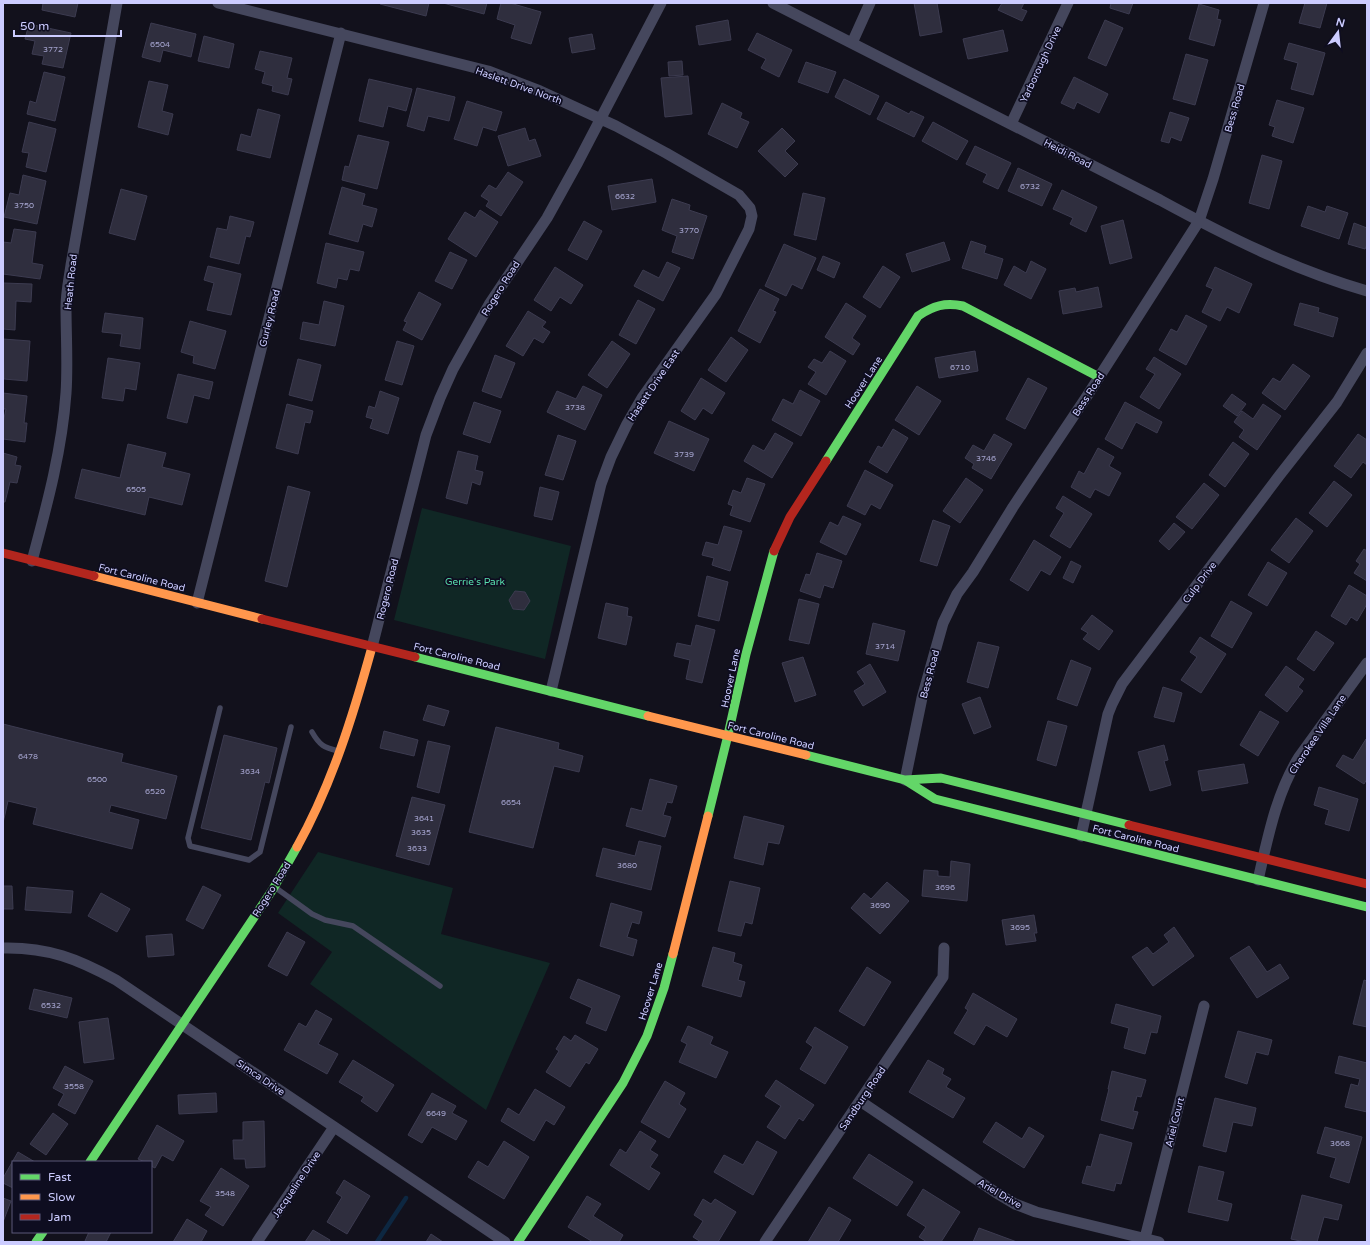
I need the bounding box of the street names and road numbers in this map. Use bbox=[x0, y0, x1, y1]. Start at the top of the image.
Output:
street label: Yarborough Drive bbox=[1018, 24, 1064, 105]
street label: Haslett Drive North bbox=[474, 65, 564, 107]
street label: Bess Road bbox=[1222, 83, 1248, 134]
street label: Heidi Road bbox=[1042, 137, 1093, 171]
street label: Heath Road bbox=[62, 254, 80, 311]
street label: Rogero Road bbox=[479, 259, 523, 318]
street label: Gurley Road bbox=[257, 288, 283, 348]
street label: Haslett Drive East bbox=[625, 347, 682, 424]
street label: Hoover Lane bbox=[842, 354, 885, 411]
street label: Bess Road bbox=[1070, 370, 1107, 419]
street label: Rogero Road bbox=[375, 557, 401, 621]
street label: Culp Drive bbox=[1180, 559, 1220, 606]
street label: Fort Caroline Road bbox=[97, 561, 186, 595]
street label: Fort Caroline Road bbox=[412, 640, 501, 674]
street label: Hoover Lane bbox=[719, 647, 743, 709]
street label: Bess Road bbox=[918, 649, 942, 700]
street label: Cherokee Villa Lane bbox=[1287, 692, 1349, 777]
street label: Fort Caroline Road bbox=[726, 719, 815, 753]
street label: Fort Caroline Road bbox=[1091, 822, 1180, 856]
street label: Rogero Road bbox=[250, 860, 294, 919]
street label: Hoover Lane bbox=[636, 961, 666, 1022]
street label: Simca Drive bbox=[234, 1057, 287, 1099]
street label: Sandburg Road bbox=[837, 1064, 889, 1133]
street label: Ariel Court bbox=[1163, 1096, 1187, 1148]
street label: Jacqueline Drive bbox=[270, 1149, 324, 1220]
street label: Ariel Drive bbox=[975, 1176, 1024, 1212]

